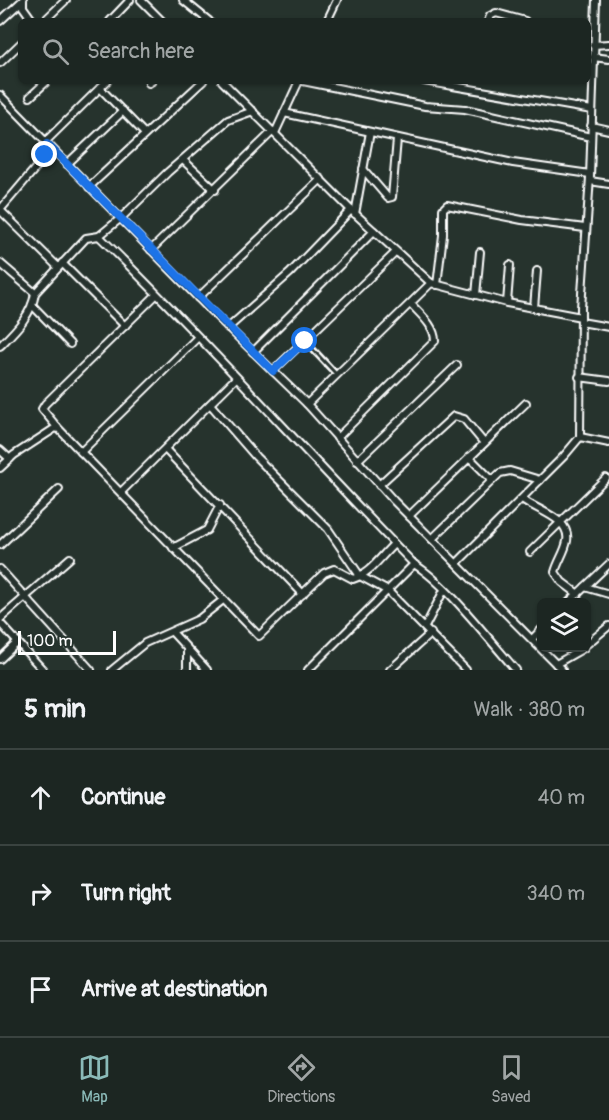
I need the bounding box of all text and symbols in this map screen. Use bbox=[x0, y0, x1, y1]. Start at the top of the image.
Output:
search box bbox=[18, 18, 591, 84]
icon: search bbox=[39, 35, 72, 68]
text: Search here bbox=[87, 37, 194, 65]
route end bbox=[31, 141, 57, 167]
route start bbox=[291, 327, 317, 353]
map controls bbox=[537, 598, 591, 652]
button: layers bbox=[537, 598, 591, 652]
scale bar bbox=[18, 628, 116, 656]
text: 100 m bbox=[27, 631, 73, 651]
text: 5 min bbox=[24, 693, 86, 725]
text: Walk · 380 m bbox=[473, 697, 585, 722]
icon: ahead bbox=[24, 781, 57, 814]
text: Continue bbox=[81, 783, 165, 811]
text: 40 m bbox=[538, 785, 585, 810]
icon: right bbox=[24, 877, 57, 910]
text: Turn right bbox=[81, 879, 171, 907]
text: 340 m bbox=[526, 881, 585, 906]
icon: arrive bbox=[24, 973, 57, 1006]
text: Arrive at destination bbox=[81, 975, 267, 1003]
tab: Map bbox=[78, 1051, 111, 1107]
tab: Directions bbox=[267, 1051, 335, 1107]
tab: Saved bbox=[491, 1051, 531, 1107]

